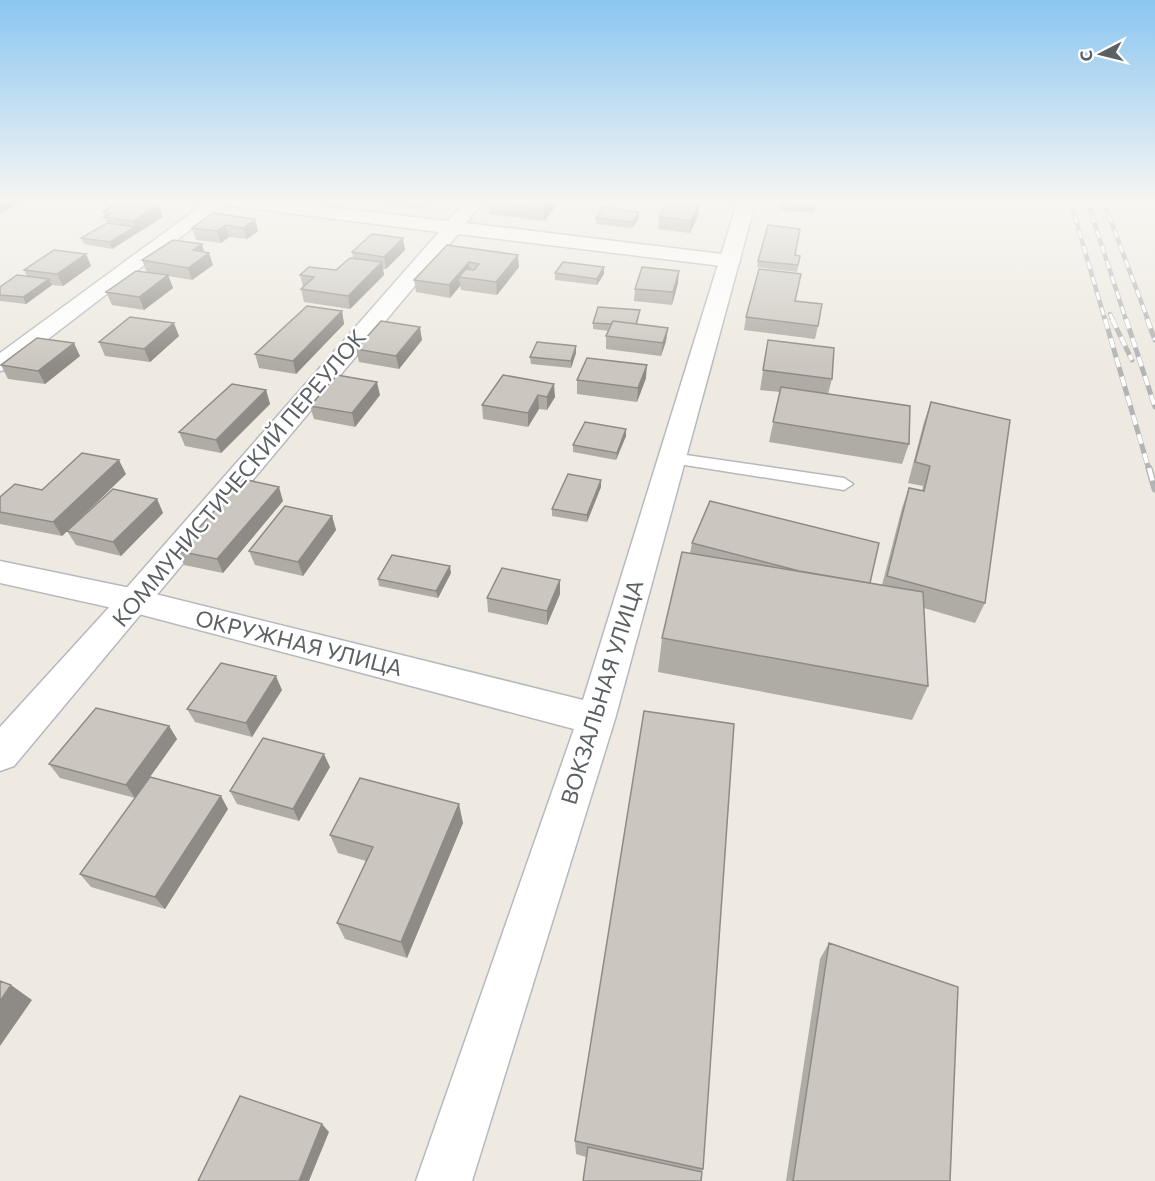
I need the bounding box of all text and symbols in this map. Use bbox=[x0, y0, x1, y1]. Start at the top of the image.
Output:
north arrow bbox=[1071, 24, 1131, 84]
text: С bbox=[1076, 49, 1096, 62]
street label: КОММУНИСТИЧЕСКИЙ ПЕРЕУЛОК bbox=[106, 323, 371, 632]
street label: ВОКЗАЛЬНАЯ УЛИЦА bbox=[554, 576, 649, 807]
street label: ОКРУЖНАЯ УЛИЦА bbox=[193, 604, 405, 681]

